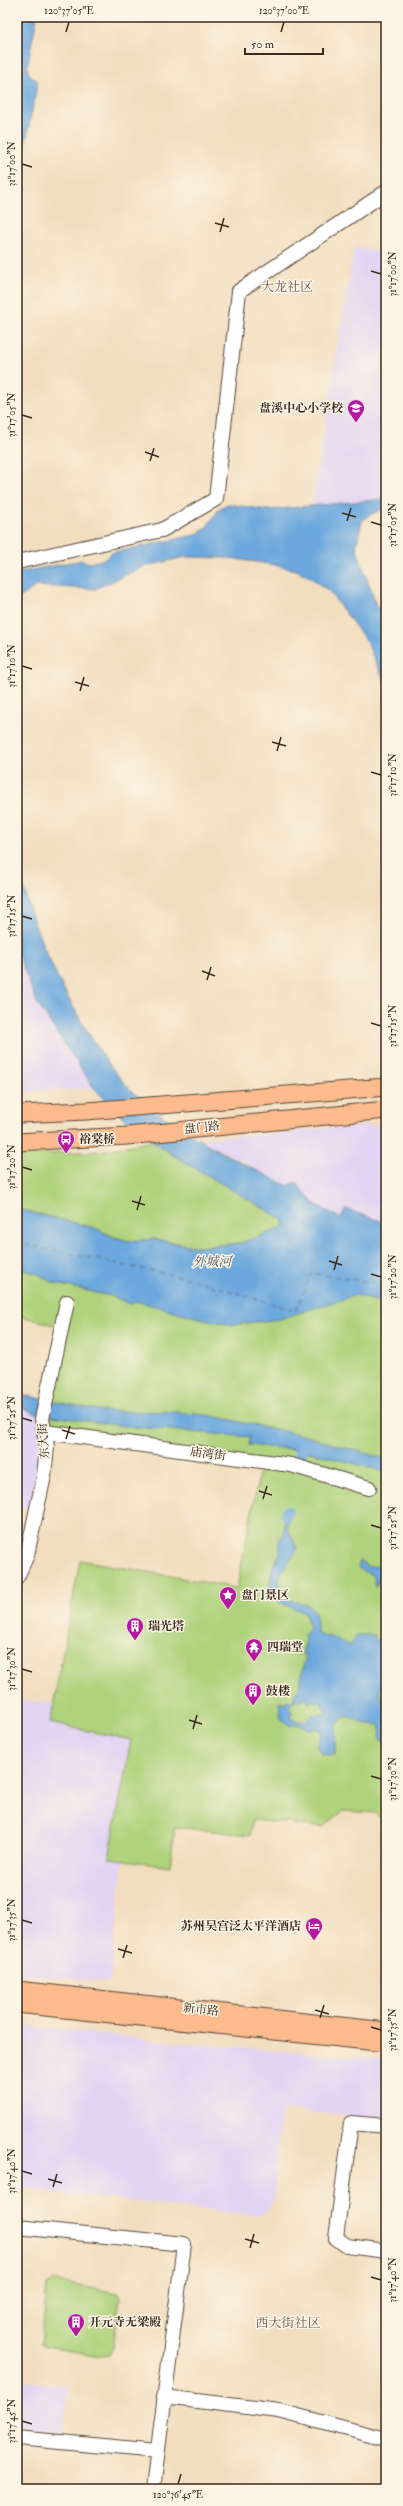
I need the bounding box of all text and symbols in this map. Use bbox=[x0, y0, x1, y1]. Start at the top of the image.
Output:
text: 120°37'05"E bbox=[44, 5, 94, 17]
text: 120°37'00"E bbox=[259, 5, 309, 17]
scale bar bbox=[245, 30, 323, 56]
text: 50 m bbox=[251, 37, 275, 52]
text: 31°17'00"N bbox=[6, 141, 18, 187]
text: 31°17'00"N bbox=[387, 251, 399, 297]
district label: 大龙社区 bbox=[261, 279, 313, 295]
text: 31°17'05"N bbox=[6, 393, 18, 437]
school or university icon: 盘溪中心小学校 bbox=[346, 398, 366, 423]
place label: 盘溪中心小学校 bbox=[259, 401, 343, 416]
text: 31°17'05"N bbox=[387, 503, 399, 547]
text: 31°17'10"N bbox=[6, 644, 18, 688]
text: 31°17'10"N bbox=[387, 753, 399, 797]
text: 31°17'15"N bbox=[6, 895, 18, 937]
text: 31°17'15"N bbox=[387, 1005, 399, 1047]
street label: 盘门路 bbox=[183, 1119, 221, 1137]
bus stop icon: 裕棠桥 bbox=[56, 1129, 76, 1154]
place label: 裕棠桥 bbox=[79, 1132, 115, 1147]
text: 31°17'20"N bbox=[6, 1144, 18, 1190]
water label: 外城河 bbox=[192, 1254, 234, 1270]
text: 31°17'20"N bbox=[387, 1254, 399, 1300]
text: 31°17'25"N bbox=[6, 1396, 18, 1440]
street label: 东大街 bbox=[35, 1422, 53, 1459]
street label: 庙湾街 bbox=[189, 1444, 228, 1464]
text: 31°17'25"N bbox=[387, 1506, 399, 1550]
place icon: 盘门景区 bbox=[218, 1585, 238, 1610]
place label: 盘门景区 bbox=[241, 1588, 289, 1603]
building icon: 瑞光塔 bbox=[125, 1616, 145, 1641]
place label: 瑞光塔 bbox=[148, 1619, 184, 1634]
temple icon: 四瑞堂 bbox=[244, 1637, 264, 1662]
place label: 四瑞堂 bbox=[267, 1640, 303, 1655]
text: 31°17'30"N bbox=[6, 1647, 18, 1691]
building icon: 鼓楼 bbox=[243, 1681, 263, 1706]
place label: 鼓楼 bbox=[266, 1684, 290, 1699]
text: 31°17'30"N bbox=[387, 1757, 399, 1801]
text: 31°17'35"N bbox=[6, 1898, 18, 1942]
hotel icon: 苏州吴宫泛太平洋酒店 bbox=[304, 1916, 324, 1941]
place label: 苏州吴宫泛太平洋酒店 bbox=[181, 1919, 301, 1934]
street label: 新市路 bbox=[182, 2001, 220, 2019]
text: 31°17'35"N bbox=[387, 2008, 399, 2052]
text: 31°17'40"N bbox=[6, 2148, 18, 2194]
text: 31°17'40"N bbox=[387, 2257, 399, 2303]
building icon: 开元寺无梁殿 bbox=[66, 2312, 86, 2337]
place label: 开元寺无梁殿 bbox=[89, 2315, 162, 2330]
district label: 西大街社区 bbox=[255, 2315, 321, 2331]
text: 31°17'45"N bbox=[6, 2399, 18, 2443]
text: 120°36'45"E bbox=[153, 2489, 203, 2501]

